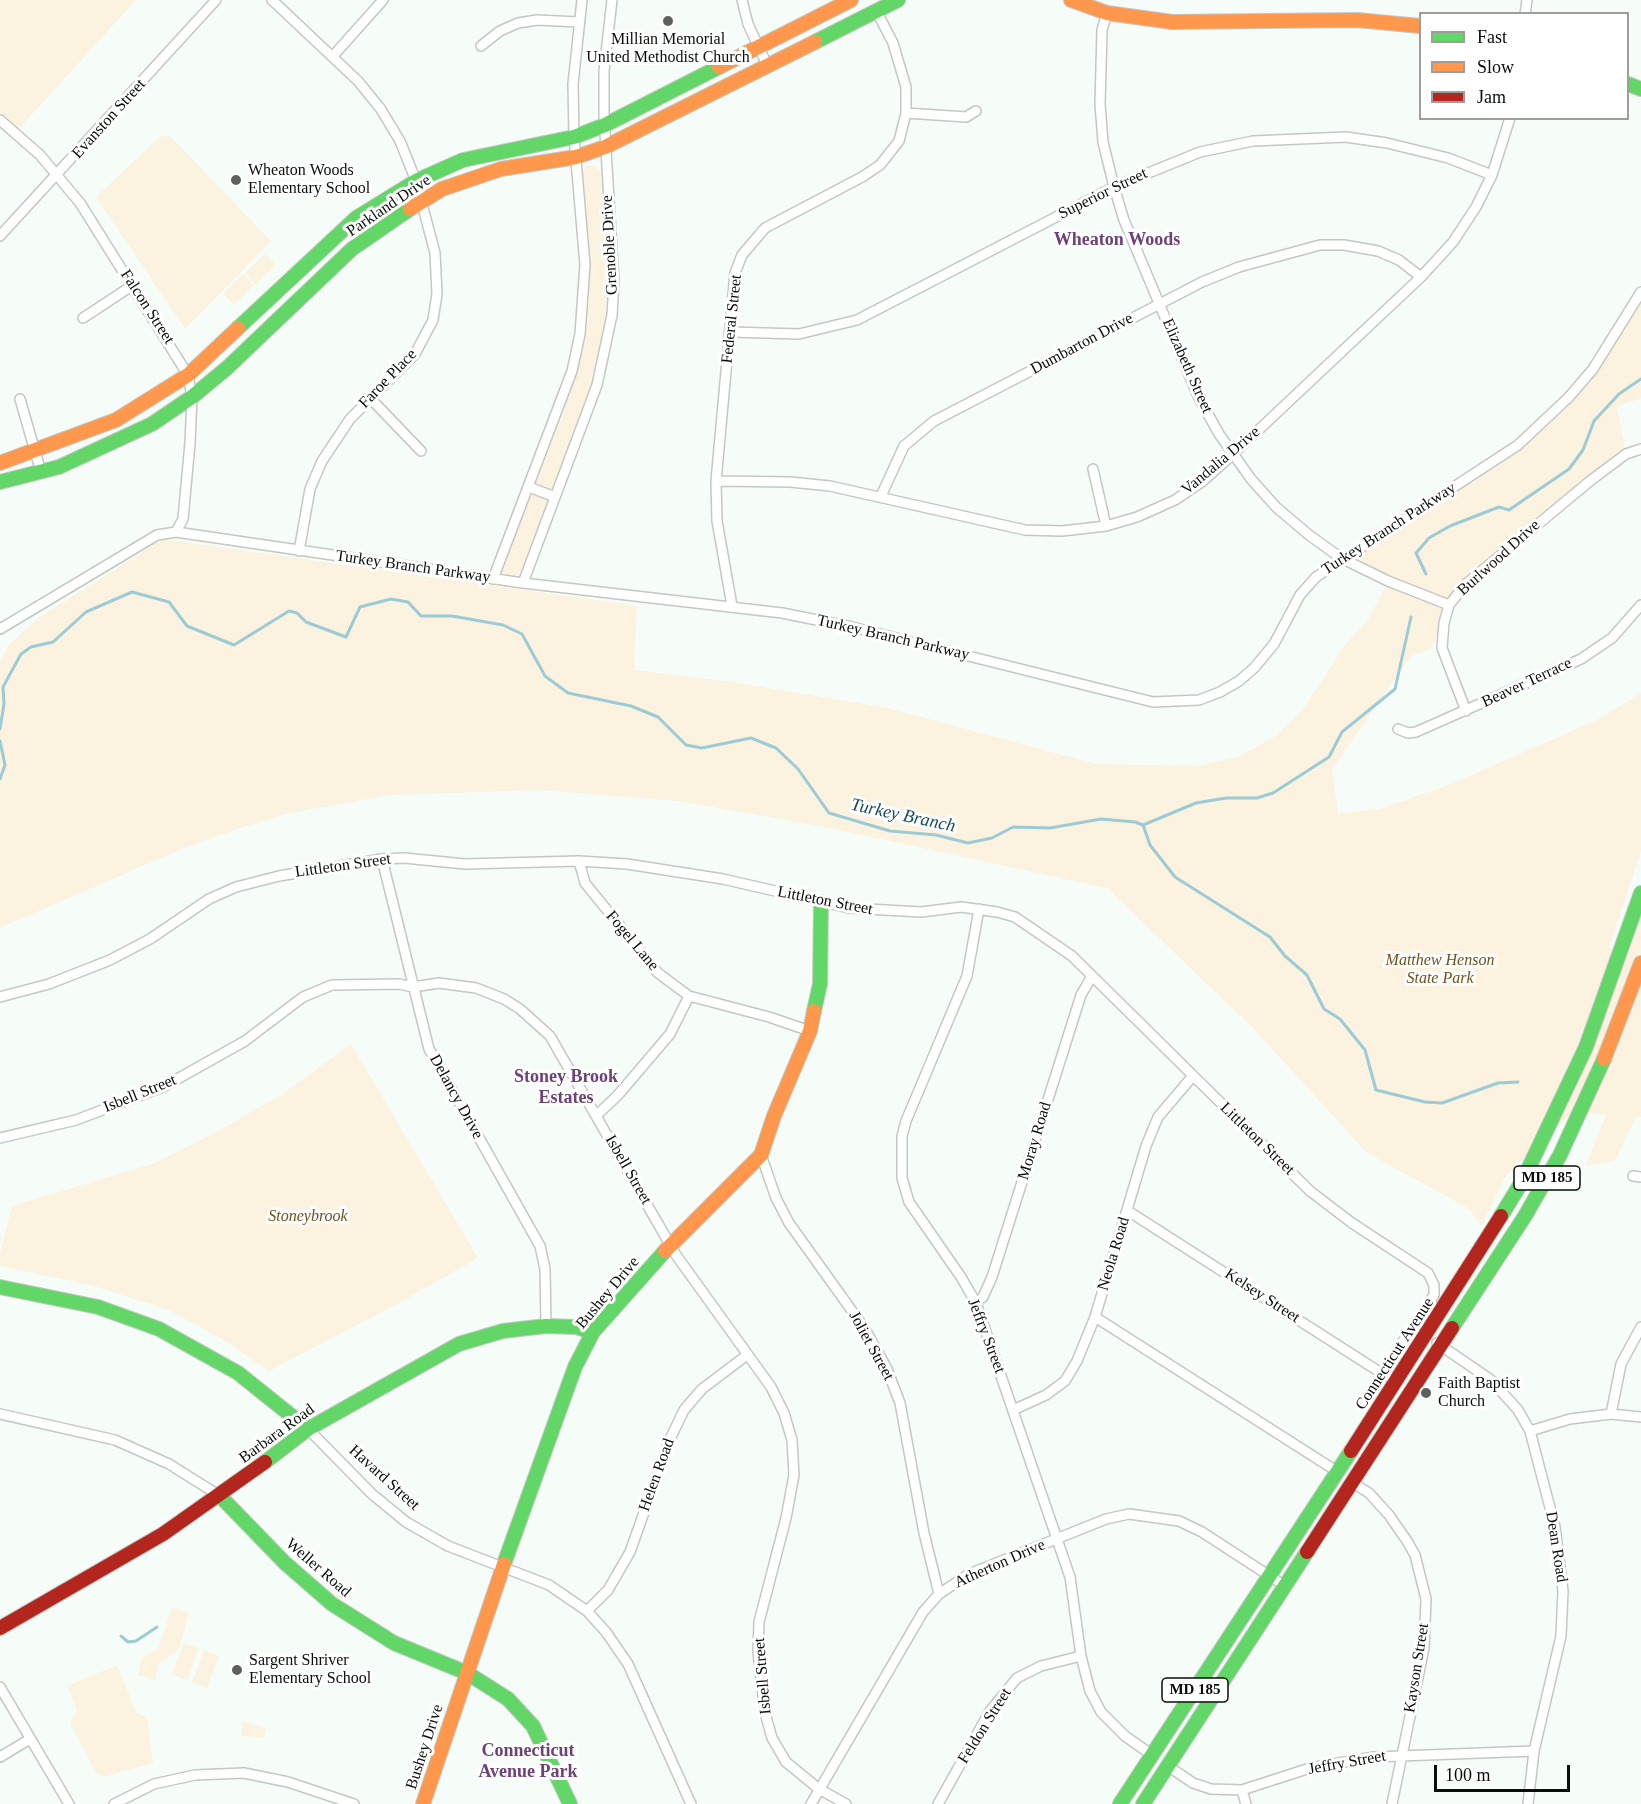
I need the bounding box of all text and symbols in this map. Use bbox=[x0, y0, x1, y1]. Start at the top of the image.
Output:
legend bbox=[1419, 12, 1629, 120]
marker: Millian Memorial United Methodist Church bbox=[661, 14, 675, 28]
text: Fast bbox=[1477, 27, 1507, 47]
place label: Millian Memorial United Methodist Church bbox=[586, 30, 750, 68]
text: Slow bbox=[1477, 57, 1514, 77]
street label: Evanston Street bbox=[68, 75, 150, 163]
text: Jam bbox=[1477, 87, 1506, 107]
place label: Wheaton Woods Elementary School bbox=[248, 161, 370, 199]
street label: Superior Street bbox=[1055, 164, 1151, 224]
street label: Parkland Drive bbox=[343, 171, 435, 241]
marker: Wheaton Woods Elementary School bbox=[229, 173, 243, 187]
street label: Grenoble Drive bbox=[598, 195, 622, 295]
district label: Wheaton Woods bbox=[1054, 229, 1180, 251]
street label: Falcon Street bbox=[116, 266, 178, 348]
street label: Federal Street bbox=[718, 274, 746, 364]
street label: Dumbarton Drive bbox=[1027, 309, 1137, 379]
street label: Elizabeth Street bbox=[1158, 316, 1216, 416]
street label: Faroe Place bbox=[355, 345, 421, 413]
street label: Vandalia Drive bbox=[1178, 423, 1264, 499]
street label: Turkey Branch Parkway bbox=[1318, 479, 1460, 579]
street label: Burlwood Drive bbox=[1454, 516, 1544, 600]
street label: Turkey Branch Parkway bbox=[335, 547, 491, 587]
street label: Turkey Branch Parkway bbox=[815, 611, 971, 665]
street label: Beaver Terrace bbox=[1479, 654, 1575, 712]
water label: Turkey Branch bbox=[849, 794, 957, 838]
street label: Littleton Street bbox=[294, 850, 392, 882]
street label: Littleton Street bbox=[776, 882, 874, 920]
street label: Fogel Lane bbox=[601, 907, 663, 975]
park label: Matthew Henson State Park bbox=[1386, 951, 1494, 989]
street label: Delancy Drive bbox=[425, 1051, 487, 1143]
district label: Stoney Brook Estates bbox=[514, 1066, 618, 1108]
street label: Isbell Street bbox=[101, 1071, 179, 1117]
street label: Littleton Street bbox=[1216, 1099, 1298, 1179]
street label: Moray Road bbox=[1014, 1100, 1056, 1182]
street label: Isbell Street bbox=[600, 1132, 656, 1208]
road number: MD 185 bbox=[1514, 1166, 1580, 1190]
park label: Stoneybrook bbox=[268, 1207, 348, 1227]
street label: Neola Road bbox=[1094, 1215, 1134, 1293]
street label: Bushey Drive bbox=[572, 1253, 644, 1333]
street label: Kelsey Street bbox=[1221, 1265, 1303, 1327]
street label: Connecticut Avenue bbox=[1352, 1294, 1438, 1414]
street label: Jeffry Street bbox=[963, 1296, 1009, 1376]
street label: Joliet Street bbox=[844, 1308, 898, 1384]
place label: Faith Baptist Church bbox=[1438, 1374, 1520, 1412]
marker: Faith Baptist Church bbox=[1419, 1386, 1433, 1400]
street label: Barbara Road bbox=[236, 1400, 318, 1468]
street label: Helen Road bbox=[635, 1436, 679, 1514]
street label: Havard Street bbox=[345, 1441, 423, 1515]
street label: Dean Road bbox=[1541, 1510, 1571, 1584]
street label: Weller Road bbox=[282, 1535, 354, 1601]
street label: Atherton Drive bbox=[952, 1535, 1048, 1593]
street label: Kayson Street bbox=[1400, 1622, 1434, 1714]
street label: Isbell Street bbox=[750, 1637, 776, 1715]
place label: Sargent Shriver Elementary School bbox=[249, 1651, 371, 1689]
marker: Sargent Shriver Elementary School bbox=[230, 1663, 244, 1677]
road number: MD 185 bbox=[1162, 1678, 1228, 1702]
street label: Feldon Street bbox=[954, 1685, 1016, 1767]
street label: Bushey Drive bbox=[402, 1702, 448, 1792]
district label: Connecticut Avenue Park bbox=[478, 1740, 578, 1782]
street label: Jeffry Street bbox=[1307, 1747, 1387, 1779]
scale bar bbox=[1437, 1753, 1574, 1791]
text: 100 m bbox=[1445, 1765, 1491, 1785]

